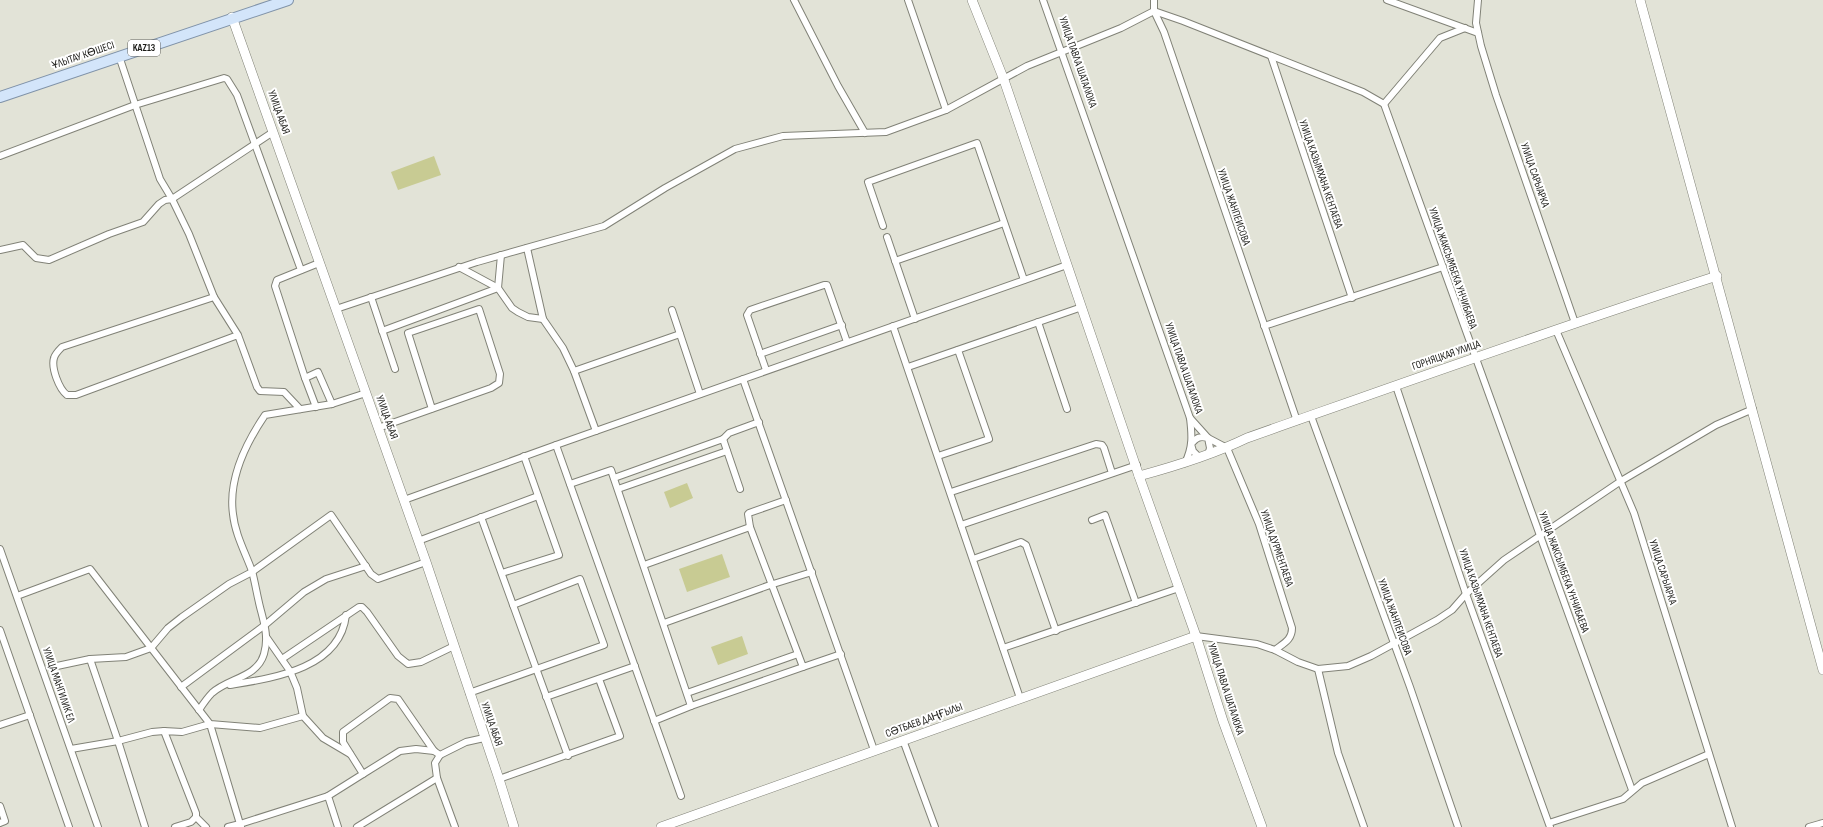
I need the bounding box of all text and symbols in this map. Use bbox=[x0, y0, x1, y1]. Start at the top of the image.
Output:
street label: УЛИЦА ПАВЛА ШАТАЛЮКА bbox=[1056, 15, 1100, 109]
street label: ҰЛЫТАУ КӨШЕСІ bbox=[50, 38, 116, 72]
road number: KAZ13 bbox=[128, 40, 160, 56]
street label: УЛИЦА АБАЯ bbox=[265, 88, 293, 136]
street label: УЛИЦА КАЗЫМХАНА КЕНТАЕВА bbox=[1296, 118, 1346, 230]
street label: УЛИЦА САРЫАРКА bbox=[1518, 141, 1552, 209]
street label: УЛИЦА ЖАНПЕИСОВА bbox=[1215, 167, 1253, 247]
street label: УЛИЦА ЖАКСЫМБЕКА УНЧИБАЕВА bbox=[1426, 206, 1480, 331]
street label: УЛИЦА ПАВЛА ШАТАЛЮКА bbox=[1162, 321, 1206, 415]
street label: ГОРНЯЦКАЯ УЛИЦА bbox=[1410, 337, 1482, 373]
street label: УЛИЦА АБАЯ bbox=[373, 393, 401, 441]
street label: УЛИЦА ДУРМЕНТАЕВА bbox=[1258, 508, 1296, 588]
street label: УЛИЦА ЖАКСЫМБЕКА УНЧИБАЕВА bbox=[1536, 510, 1592, 634]
street label: УЛИЦА САРЫАРКА bbox=[1646, 538, 1680, 606]
street label: УЛИЦА КАЗЫМХАНА КЕНТАЕВА bbox=[1456, 547, 1506, 659]
street label: УЛИЦА ЖАНПЕИСОВА bbox=[1375, 577, 1415, 657]
street label: УЛИЦА ПАВЛА ШАТАЛЮКА bbox=[1205, 642, 1247, 737]
street label: УЛИЦА МАНГИЛИК ЕЛ bbox=[40, 646, 78, 725]
street label: УЛИЦА АБАЯ bbox=[478, 700, 506, 748]
street label: СӘТБАЕВ ДАҢҒЫЛЫ bbox=[884, 700, 964, 740]

